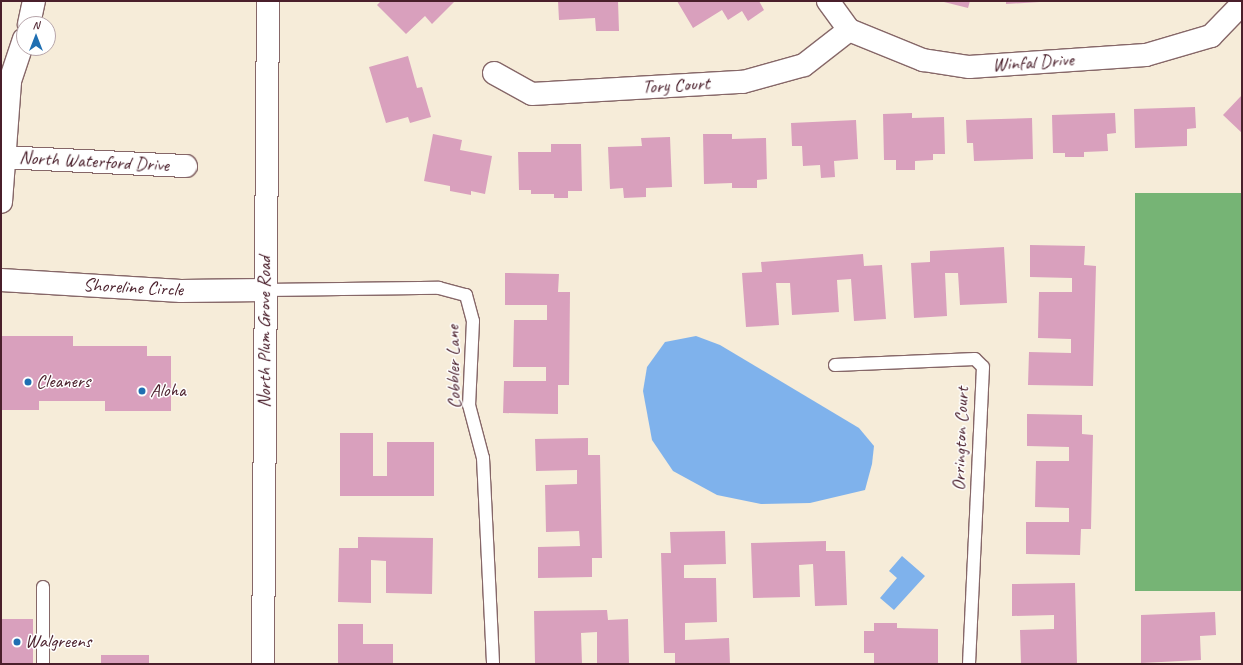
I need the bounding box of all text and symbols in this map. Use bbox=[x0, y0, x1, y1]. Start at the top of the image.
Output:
north arrow bbox=[16, 16, 56, 56]
text: N bbox=[33, 18, 39, 32]
street label: Winfal Drive bbox=[992, 49, 1074, 77]
street label: Tory Court bbox=[642, 73, 710, 99]
street label: North Waterford Drive bbox=[18, 147, 170, 177]
street label: North Plum Grove Road bbox=[254, 256, 276, 408]
street label: Shoreline Circle bbox=[83, 274, 183, 302]
street label: Cobbler Lane bbox=[442, 325, 466, 409]
place label: Cleaners bbox=[36, 371, 90, 393]
marker: Cleaners bbox=[23, 377, 33, 387]
place label: Aloha bbox=[150, 380, 186, 402]
marker: Aloha bbox=[137, 386, 147, 396]
street label: Orrington Court bbox=[948, 387, 974, 491]
place label: Walgreens bbox=[25, 631, 91, 653]
marker: Walgreens bbox=[12, 637, 22, 647]

